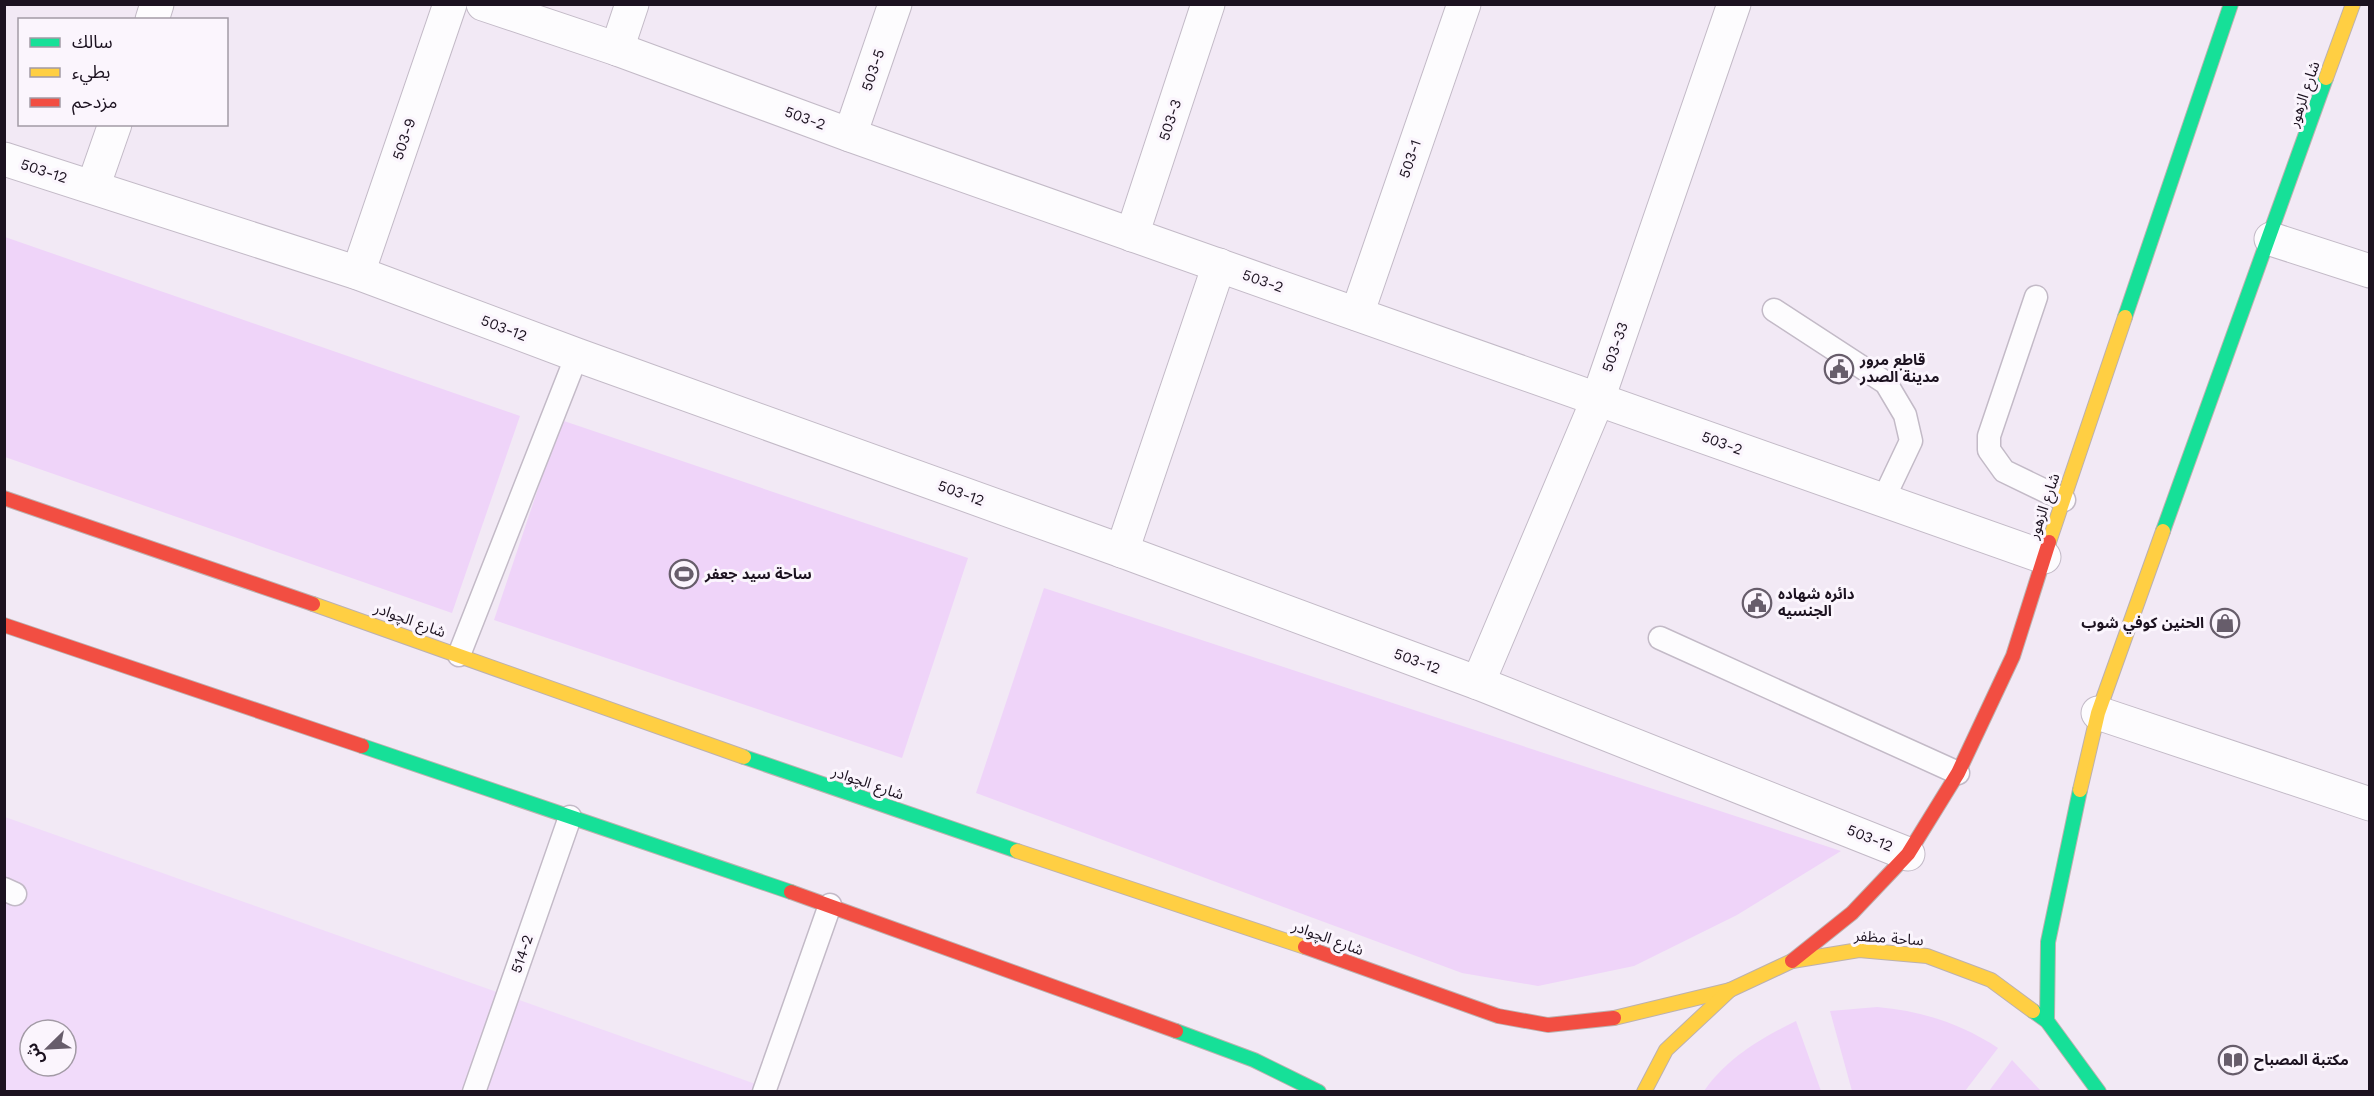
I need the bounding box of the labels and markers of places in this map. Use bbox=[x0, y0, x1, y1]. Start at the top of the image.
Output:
place label: قاطع مرور مدينة الصدر bbox=[1859, 351, 1939, 386]
public building icon: قاطع مرور مدينة الصدر bbox=[1823, 353, 1855, 385]
sports icon: ساحة سيد جعفر bbox=[668, 558, 700, 590]
place label: ساحة سيد جعفر bbox=[704, 565, 812, 583]
place label: دائره شهاده الجنسيه bbox=[1778, 585, 1855, 620]
public building icon: دائره شهاده الجنسيه bbox=[1741, 587, 1773, 619]
shop icon: الحنين كوفي شوب bbox=[2209, 607, 2241, 639]
place label: الحنين كوفي شوب bbox=[2081, 614, 2204, 634]
library icon: مكتبة المصباح bbox=[2217, 1044, 2249, 1076]
place label: مكتبة المصباح bbox=[2254, 1051, 2349, 1071]

